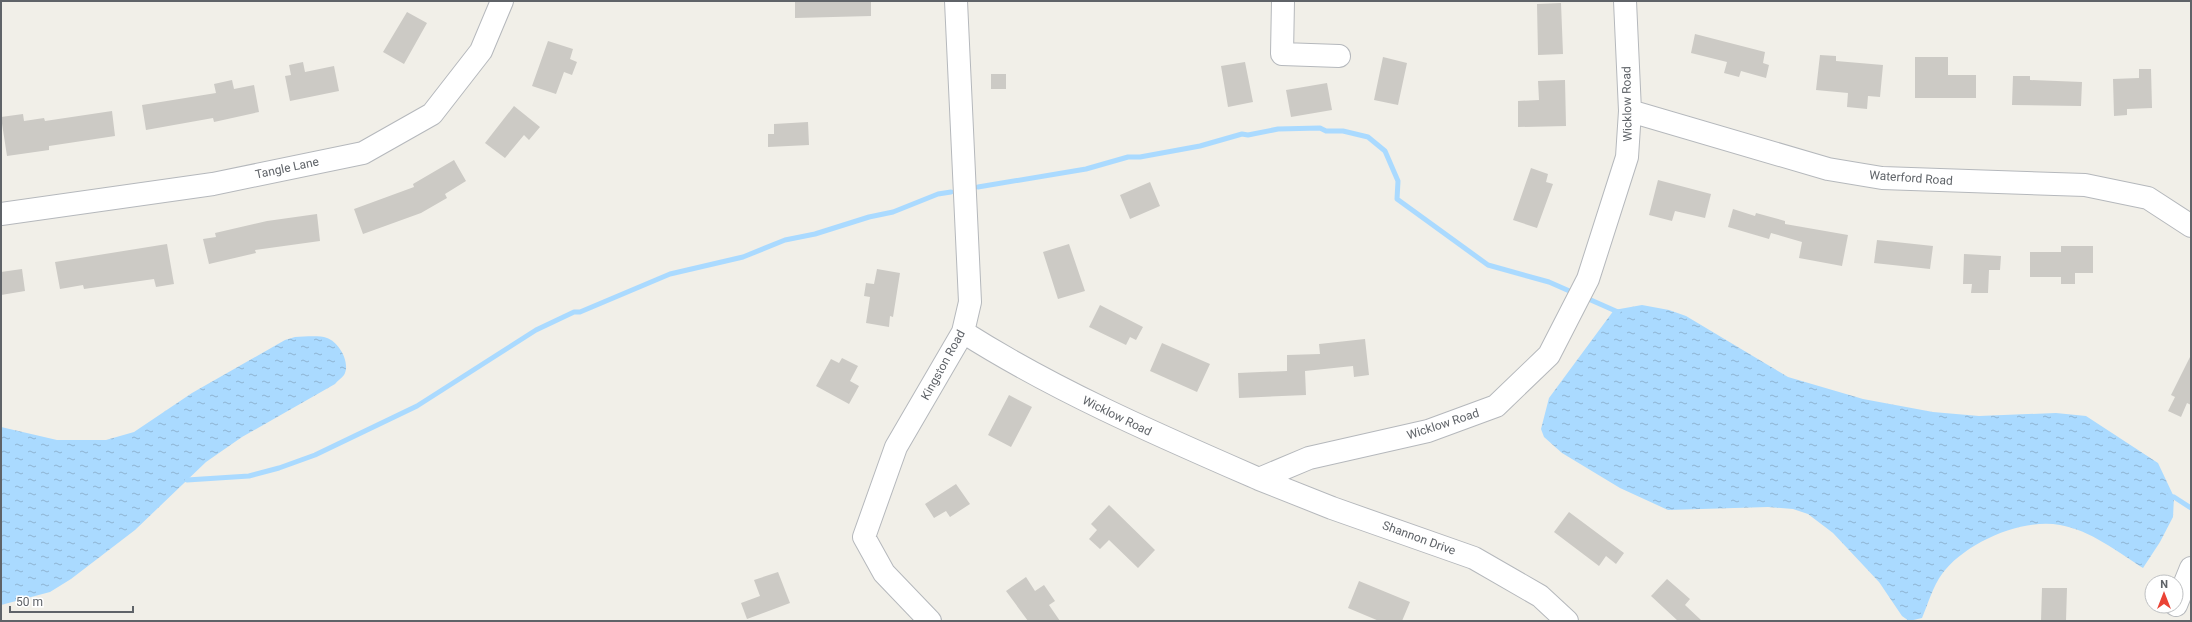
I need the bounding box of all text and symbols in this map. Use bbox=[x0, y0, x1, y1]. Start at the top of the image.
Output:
street label: Wicklow Road bbox=[1619, 66, 1635, 142]
street label: Tangle Lane bbox=[254, 154, 320, 182]
street label: Waterford Road bbox=[1869, 168, 1953, 188]
street label: Kingston Road bbox=[918, 328, 968, 402]
street label: Wicklow Road bbox=[1080, 393, 1154, 439]
street label: Wicklow Road bbox=[1405, 406, 1481, 442]
street label: Shannon Drive bbox=[1380, 518, 1458, 558]
north arrow bbox=[2144, 574, 2184, 614]
text: N bbox=[2160, 578, 2168, 591]
scale bar bbox=[10, 588, 133, 614]
text: 50 m bbox=[16, 595, 43, 609]

